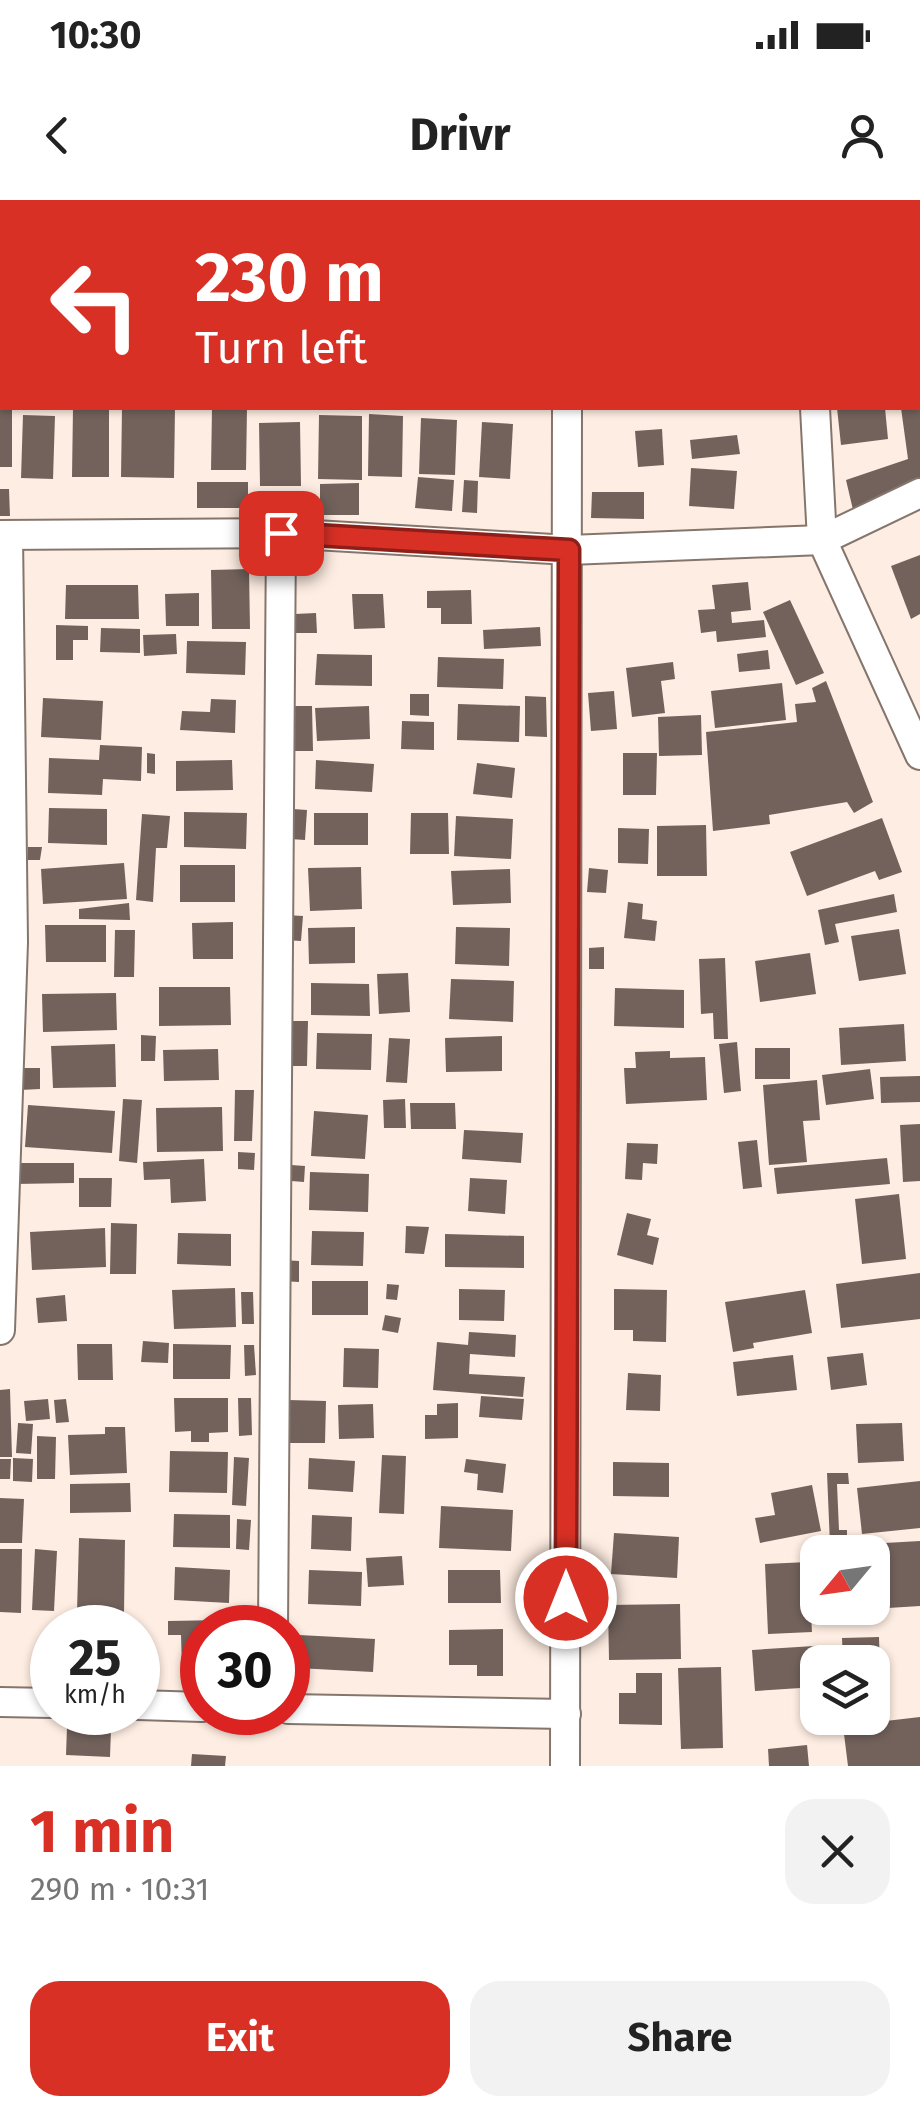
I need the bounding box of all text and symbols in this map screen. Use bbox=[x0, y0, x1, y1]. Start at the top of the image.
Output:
text: 10:30 bbox=[50, 12, 142, 58]
icon: back bbox=[30, 108, 85, 163]
text: Drivr bbox=[409, 108, 511, 162]
icon: person bbox=[835, 108, 890, 163]
text: 230 m bbox=[195, 236, 384, 320]
icon: left bbox=[30, 240, 160, 370]
text: Turn left bbox=[195, 321, 367, 375]
pin bbox=[239, 491, 324, 576]
icon: arrive bbox=[254, 506, 309, 561]
north arrow bbox=[800, 1535, 890, 1625]
map controls bbox=[800, 1535, 890, 1735]
position arrow bbox=[514, 1546, 618, 1650]
speed limit sign: 30 bbox=[180, 1605, 310, 1735]
text: 25 bbox=[69, 1628, 121, 1688]
button: layers bbox=[800, 1645, 890, 1735]
text: km/h bbox=[64, 1680, 126, 1710]
text: 1 min bbox=[30, 1796, 174, 1868]
button: close bbox=[785, 1799, 890, 1904]
text: 290 m · 10:31 bbox=[30, 1870, 209, 1908]
button: Exit bbox=[30, 1981, 450, 2096]
button: Share bbox=[470, 1981, 890, 2096]

